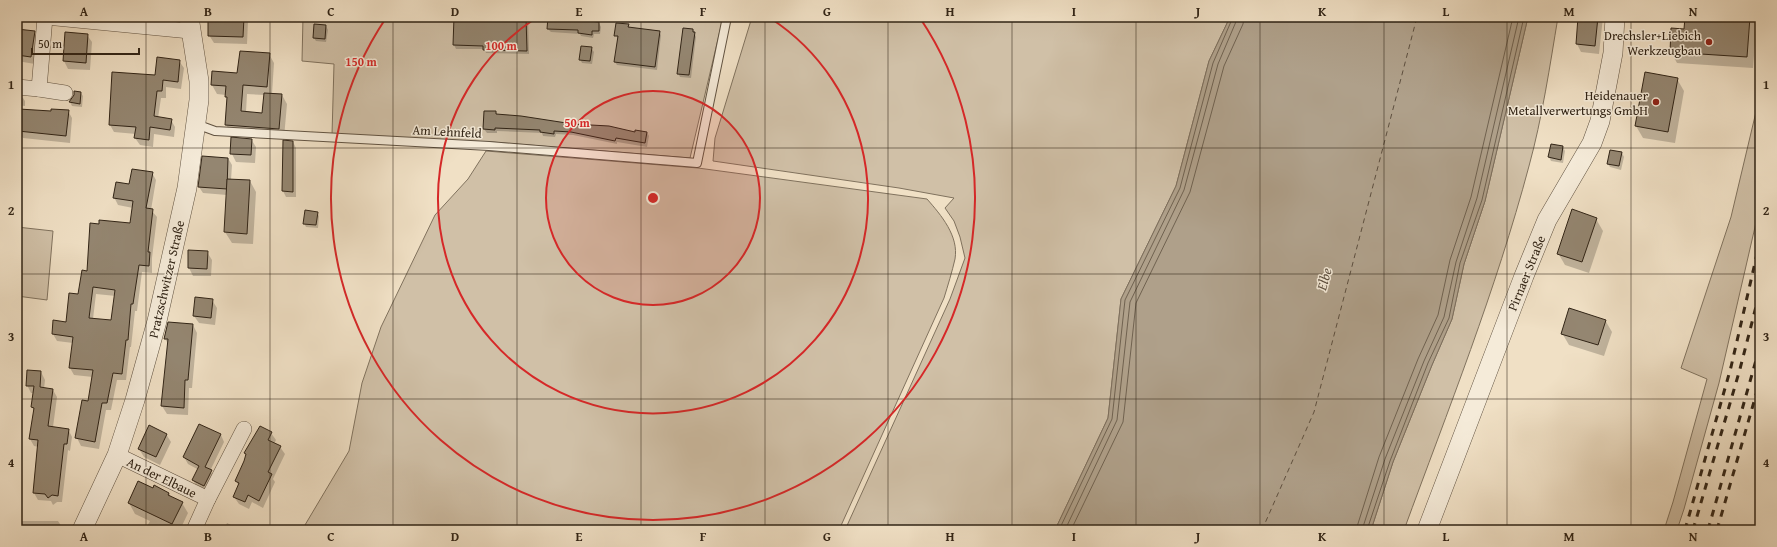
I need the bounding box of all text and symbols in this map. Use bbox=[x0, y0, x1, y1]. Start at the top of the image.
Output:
text: A bbox=[80, 2, 89, 21]
text: B bbox=[204, 2, 212, 21]
text: C bbox=[327, 2, 335, 21]
text: D bbox=[451, 2, 459, 21]
text: E bbox=[576, 2, 583, 21]
text: F bbox=[700, 2, 707, 21]
text: G bbox=[823, 2, 831, 21]
text: H bbox=[945, 2, 955, 21]
text: I bbox=[1072, 2, 1076, 21]
text: J bbox=[1194, 2, 1201, 21]
text: K bbox=[1318, 2, 1327, 21]
text: L bbox=[1443, 2, 1450, 21]
text: M bbox=[1563, 2, 1575, 21]
text: N bbox=[1689, 2, 1698, 21]
place label: Drechsler+Liebich Werkzeugbau bbox=[1604, 26, 1702, 60]
scale bar bbox=[32, 30, 139, 56]
text: 50 m bbox=[38, 35, 62, 52]
text: 100 m bbox=[485, 37, 518, 54]
marker: Drechsler+Liebich Werkzeugbau bbox=[1704, 37, 1714, 47]
text: 150 m bbox=[345, 53, 378, 70]
text: 1 bbox=[8, 75, 14, 94]
text: 1 bbox=[1763, 75, 1769, 94]
place label: Heidenauer Metallverwertungs GmbH bbox=[1508, 86, 1649, 120]
marker: Heidenauer Metallverwertungs GmbH bbox=[1651, 97, 1661, 107]
text: 50 m bbox=[564, 114, 590, 131]
street label: Am Lehnfeld bbox=[412, 120, 482, 143]
centre of rings bbox=[646, 191, 660, 205]
text: 2 bbox=[8, 201, 15, 220]
text: 2 bbox=[1763, 201, 1770, 220]
street label: Pratzschwitzer Straße bbox=[144, 218, 189, 340]
street label: Pirnaer Straße bbox=[1503, 233, 1550, 314]
water label: Elbe bbox=[1311, 265, 1337, 293]
text: 3 bbox=[8, 327, 14, 346]
text: 3 bbox=[1763, 327, 1769, 346]
street label: An der Elbaue bbox=[124, 452, 200, 503]
text: 4 bbox=[8, 453, 15, 472]
text: 4 bbox=[1763, 453, 1770, 472]
text: A bbox=[80, 527, 89, 546]
text: B bbox=[204, 527, 212, 546]
text: C bbox=[327, 527, 335, 546]
text: D bbox=[451, 527, 459, 546]
text: E bbox=[576, 527, 583, 546]
text: F bbox=[700, 527, 707, 546]
text: G bbox=[823, 527, 831, 546]
text: H bbox=[945, 527, 955, 546]
text: I bbox=[1072, 527, 1076, 546]
text: J bbox=[1194, 527, 1201, 546]
text: K bbox=[1318, 527, 1327, 546]
text: L bbox=[1443, 527, 1450, 546]
text: M bbox=[1563, 527, 1575, 546]
text: N bbox=[1689, 527, 1698, 546]

